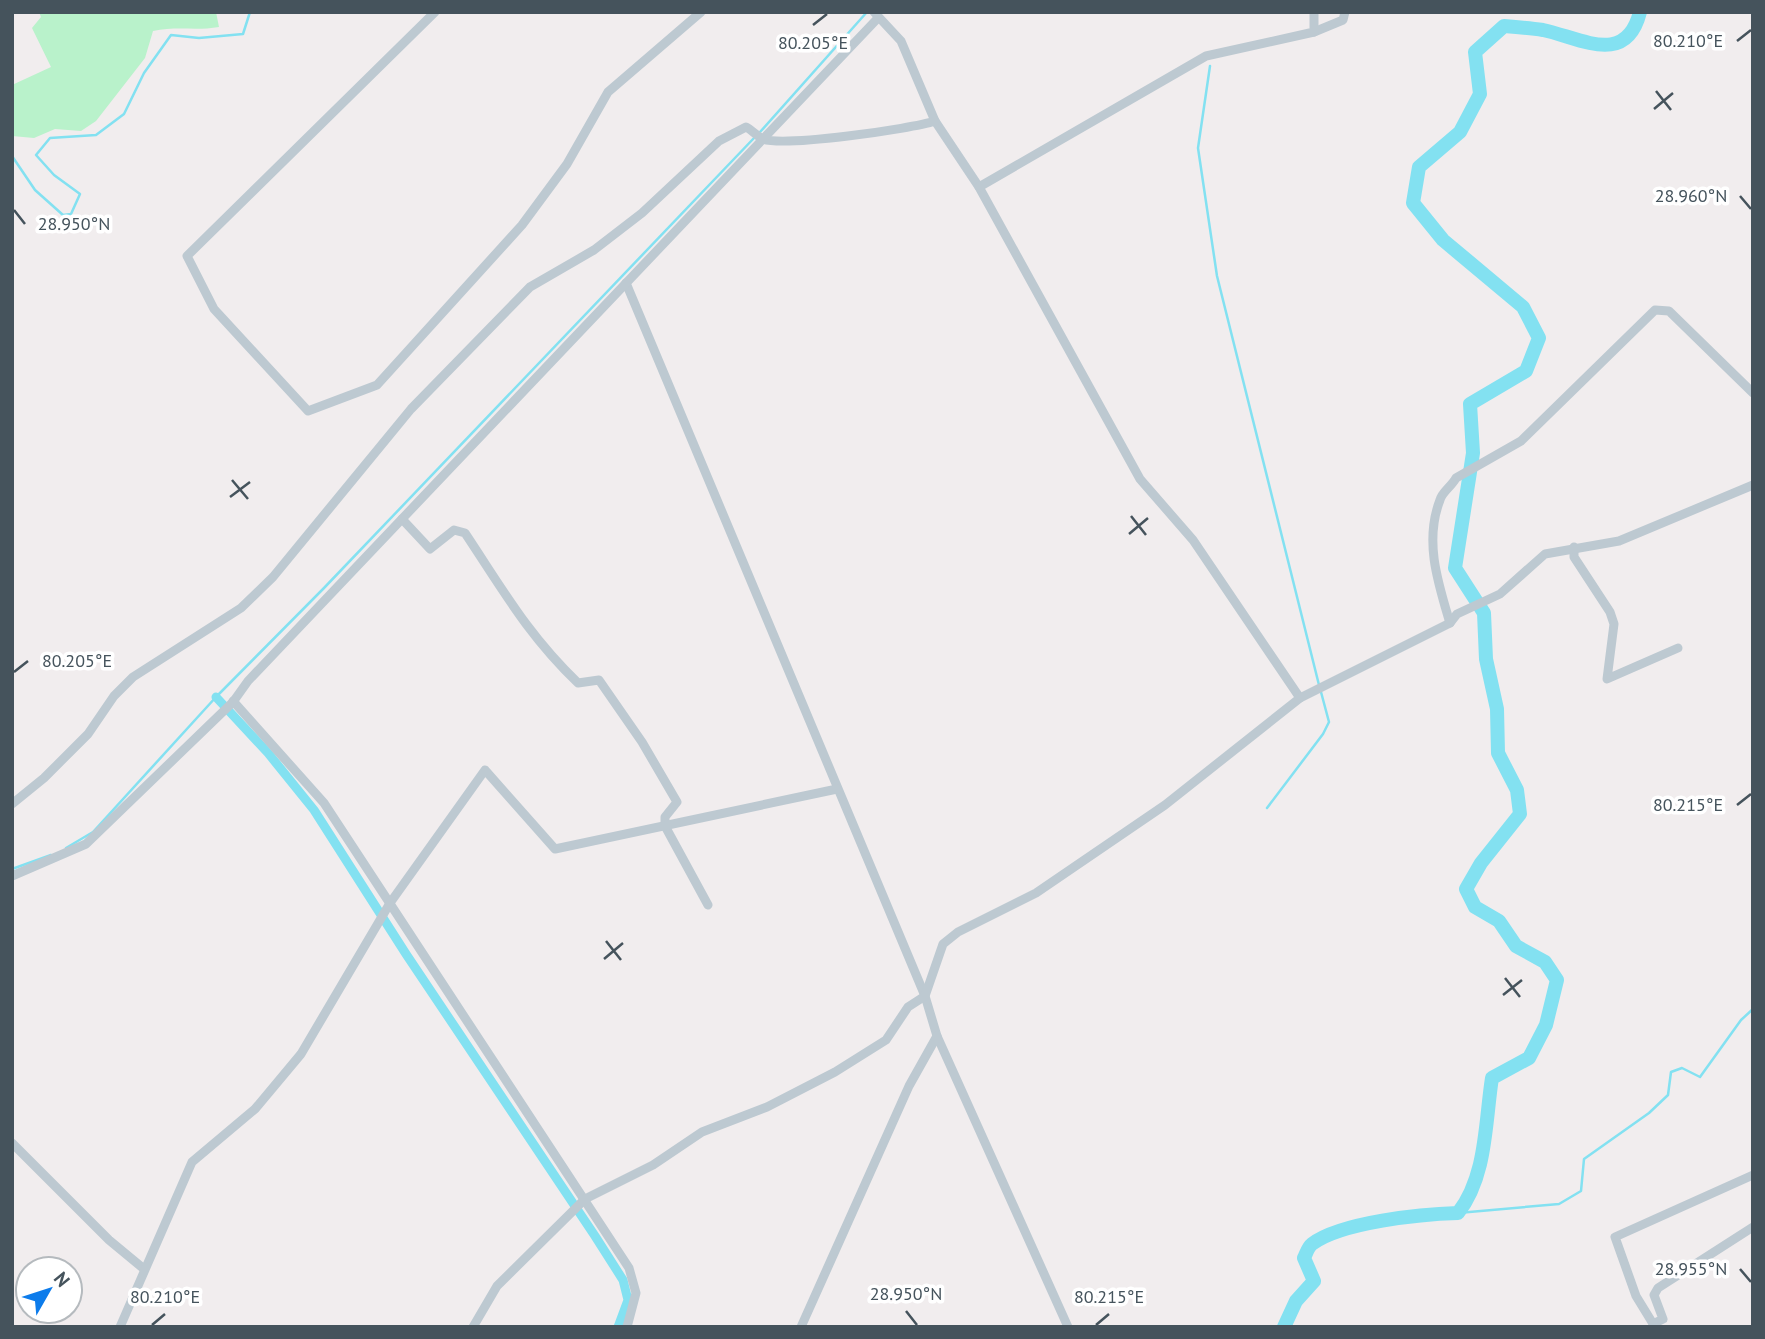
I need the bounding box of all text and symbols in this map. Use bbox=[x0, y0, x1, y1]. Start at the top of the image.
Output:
text: 80.210°E bbox=[1653, 29, 1723, 52]
text: 80.205°E bbox=[778, 31, 848, 54]
text: 28.960°N bbox=[1655, 184, 1727, 207]
text: 28.950°N bbox=[38, 212, 110, 235]
text: 80.205°E bbox=[42, 649, 112, 672]
text: 80.215°E bbox=[1653, 793, 1723, 816]
north arrow bbox=[14, 1255, 84, 1325]
text: 28.955°N bbox=[1655, 1257, 1727, 1280]
text: N bbox=[49, 1267, 75, 1292]
text: 28.950°N bbox=[870, 1282, 942, 1305]
text: 80.210°E bbox=[130, 1285, 200, 1308]
text: 80.215°E bbox=[1074, 1285, 1144, 1308]

